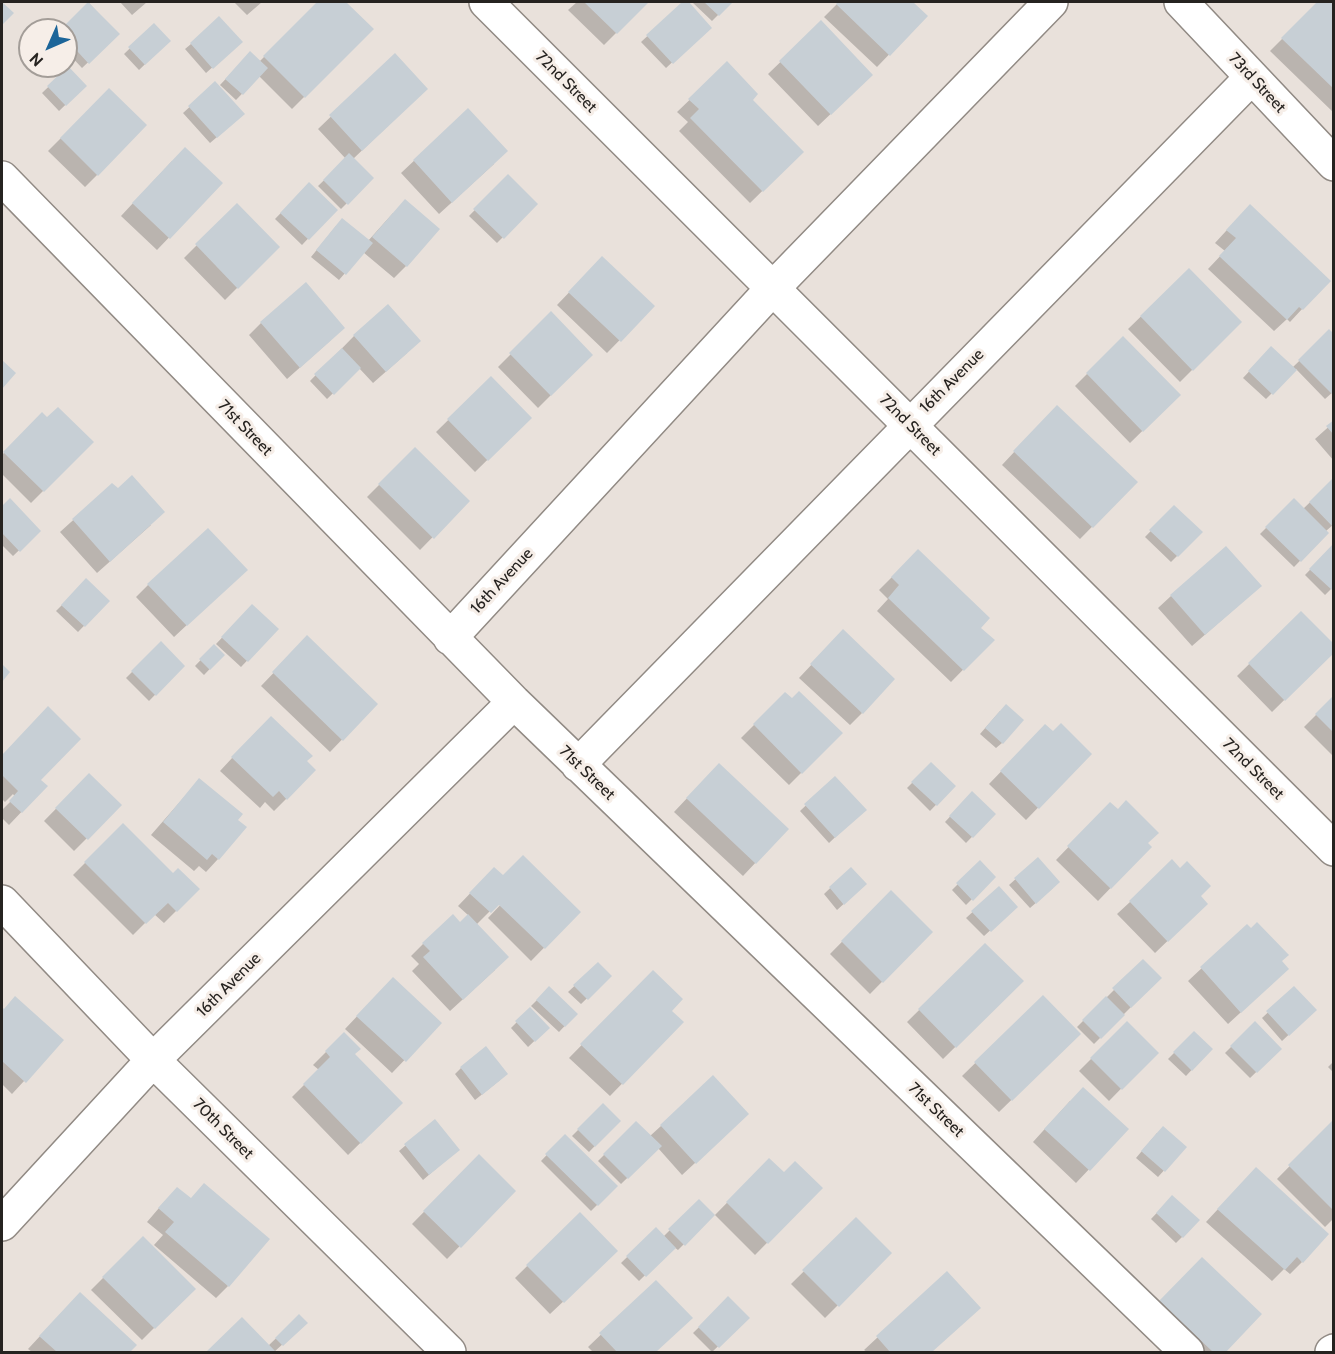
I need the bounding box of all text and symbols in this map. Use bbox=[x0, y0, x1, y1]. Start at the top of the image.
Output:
north arrow bbox=[18, 18, 78, 78]
street label: 72nd Street bbox=[531, 47, 601, 117]
text: N bbox=[26, 49, 47, 70]
street label: 73rd Street bbox=[1224, 49, 1290, 117]
street label: 16th Avenue bbox=[916, 345, 988, 417]
street label: 72nd Street bbox=[875, 390, 945, 460]
street label: 71st Street bbox=[214, 396, 276, 460]
street label: 16th Avenue bbox=[467, 544, 537, 618]
street label: 72nd Street bbox=[1218, 734, 1288, 804]
street label: 71st Street bbox=[555, 742, 619, 804]
street label: 16th Avenue bbox=[193, 949, 265, 1021]
street label: 71st Street bbox=[904, 1079, 968, 1141]
street label: 70th Street bbox=[189, 1095, 257, 1163]

